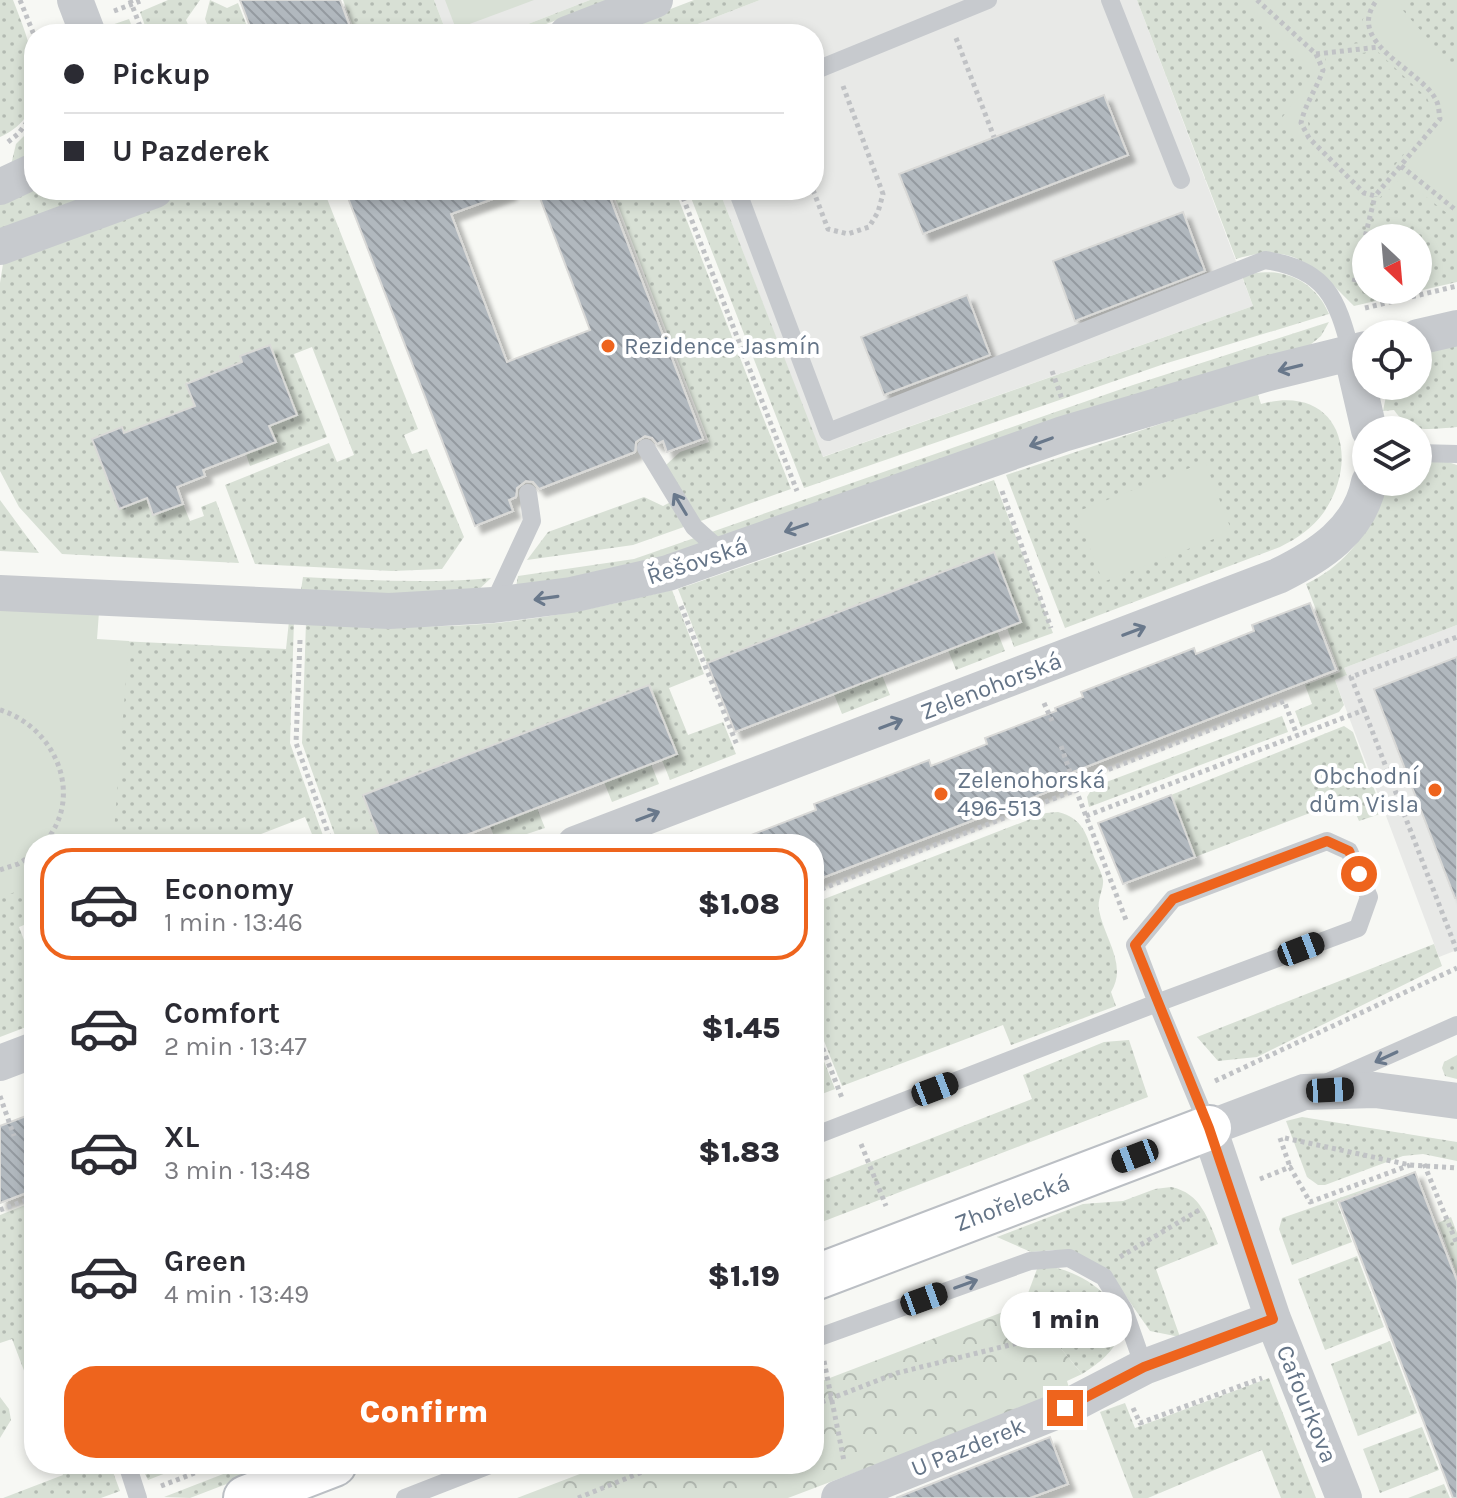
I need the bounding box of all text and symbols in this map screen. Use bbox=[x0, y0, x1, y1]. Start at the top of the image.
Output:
text: Pickup bbox=[112, 56, 210, 92]
text: U Pazderek bbox=[112, 133, 270, 169]
north arrow bbox=[1352, 224, 1432, 304]
map controls bbox=[1352, 224, 1432, 496]
button: locate bbox=[1352, 320, 1432, 400]
place label: Rezidence Jasmín bbox=[624, 332, 821, 360]
marker: Rezidence Jasmín bbox=[599, 337, 617, 355]
one-way arrow bbox=[1278, 361, 1304, 376]
button: layers bbox=[1352, 416, 1432, 496]
one-way arrow bbox=[1029, 435, 1054, 450]
one-way arrow bbox=[672, 493, 688, 516]
one-way arrow bbox=[784, 521, 809, 536]
street label: Řešovská bbox=[643, 532, 751, 590]
one-way arrow bbox=[534, 591, 559, 606]
one-way arrow bbox=[1121, 623, 1146, 637]
street label: Zelenohorská bbox=[917, 646, 1065, 726]
one-way arrow bbox=[878, 716, 903, 730]
place label: Obchodní dům Visla bbox=[1309, 762, 1420, 818]
place label: Zelenohorská 496-513 bbox=[957, 766, 1106, 822]
marker: Obchodní dům Visla bbox=[1426, 781, 1444, 799]
marker: Zelenohorská 496-513 bbox=[932, 785, 950, 803]
one-way arrow bbox=[635, 808, 660, 822]
route start bbox=[1341, 856, 1377, 892]
icon: car bbox=[68, 868, 140, 940]
text: Economy bbox=[164, 871, 294, 907]
text: $1.08 bbox=[698, 886, 780, 922]
text: 1 min · 13:46 bbox=[164, 907, 303, 938]
car bbox=[1274, 929, 1328, 969]
icon: car bbox=[68, 992, 140, 1064]
text: Comfort bbox=[164, 995, 280, 1031]
text: $1.45 bbox=[701, 1010, 780, 1046]
text: 2 min · 13:47 bbox=[164, 1031, 307, 1062]
one-way arrow bbox=[1375, 1050, 1399, 1065]
car bbox=[908, 1069, 962, 1109]
car bbox=[1305, 1077, 1355, 1103]
icon: car bbox=[68, 1116, 140, 1188]
text: XL bbox=[164, 1119, 199, 1155]
text: $1.83 bbox=[698, 1134, 780, 1170]
car bbox=[1108, 1136, 1162, 1176]
text: 3 min · 13:48 bbox=[164, 1155, 311, 1186]
street label: Zhořelecká bbox=[951, 1168, 1074, 1237]
icon: car bbox=[68, 1240, 140, 1312]
text: Green bbox=[164, 1243, 247, 1279]
text: $1.19 bbox=[708, 1258, 780, 1294]
one-way arrow bbox=[954, 1276, 978, 1290]
text: 4 min · 13:49 bbox=[164, 1279, 309, 1310]
car bbox=[897, 1280, 951, 1318]
callout: 1 min bbox=[999, 1292, 1131, 1348]
text: 1 min bbox=[1032, 1304, 1100, 1335]
street label: Cafourkova bbox=[1271, 1341, 1343, 1467]
button: Confirm bbox=[64, 1366, 784, 1458]
route end bbox=[1047, 1390, 1083, 1426]
street label: U Pazderek bbox=[907, 1411, 1029, 1483]

